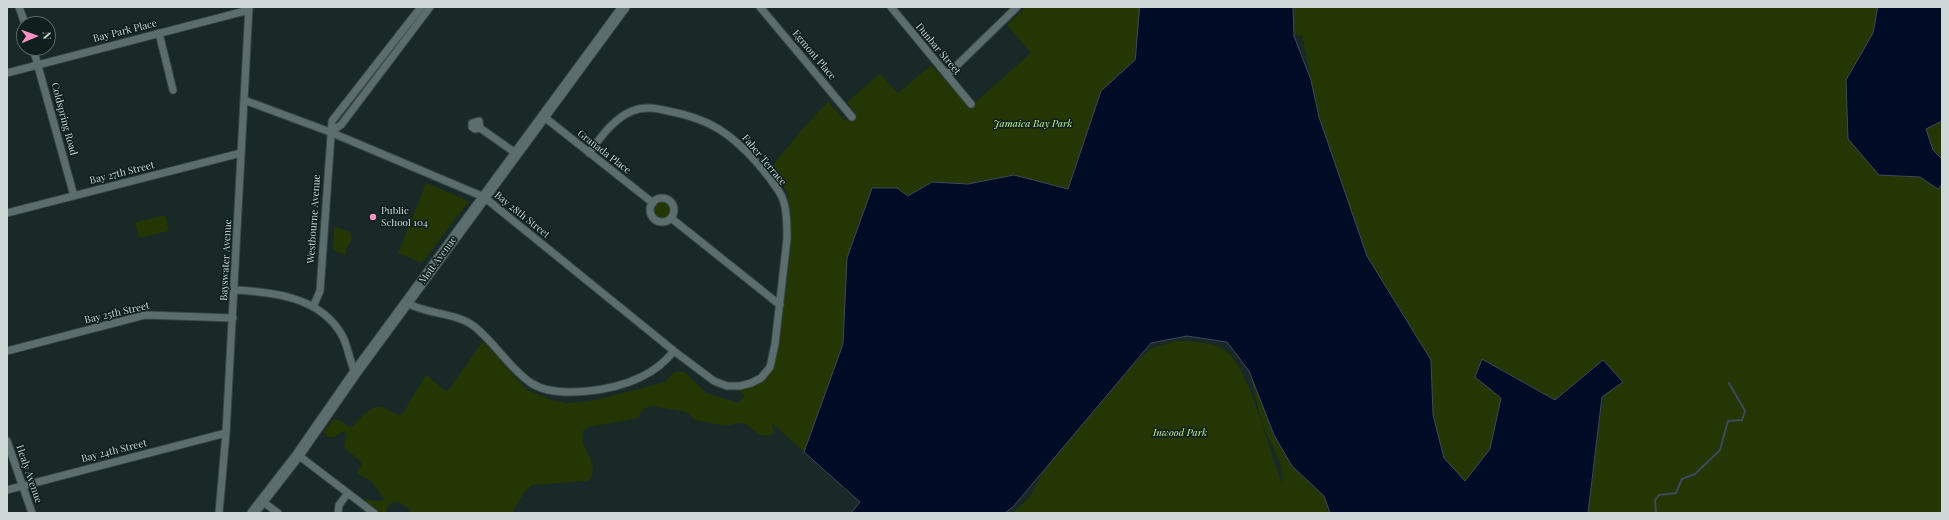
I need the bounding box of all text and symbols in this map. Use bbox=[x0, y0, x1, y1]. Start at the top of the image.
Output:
north arrow bbox=[16, 16, 56, 56]
street label: Bay Park Place bbox=[92, 17, 158, 45]
street label: Dunbar Street bbox=[913, 21, 963, 77]
street label: Egmont Place bbox=[790, 28, 838, 82]
text: N bbox=[40, 31, 55, 40]
street label: Coldspring Road bbox=[49, 81, 79, 157]
park label: Jamaica Bay Park bbox=[994, 118, 1072, 130]
street label: Granada Place bbox=[575, 128, 633, 176]
street label: Faber Terrace bbox=[739, 132, 789, 188]
street label: Bay 27th Street bbox=[88, 159, 156, 187]
street label: Westbourne Avenue bbox=[305, 174, 323, 264]
street label: Bay 28th Street bbox=[492, 189, 552, 241]
place label: Public School 104 bbox=[381, 205, 428, 228]
marker: Public School 104 bbox=[368, 212, 378, 222]
street label: Bayswater Avenue bbox=[218, 219, 234, 301]
street label: Mott Avenue bbox=[417, 234, 459, 286]
street label: Bay 25th Street bbox=[83, 300, 151, 326]
park label: Inwood Park bbox=[1153, 427, 1207, 439]
street label: Bay 24th Street bbox=[80, 437, 148, 465]
street label: Healy Avenue bbox=[13, 443, 45, 505]

